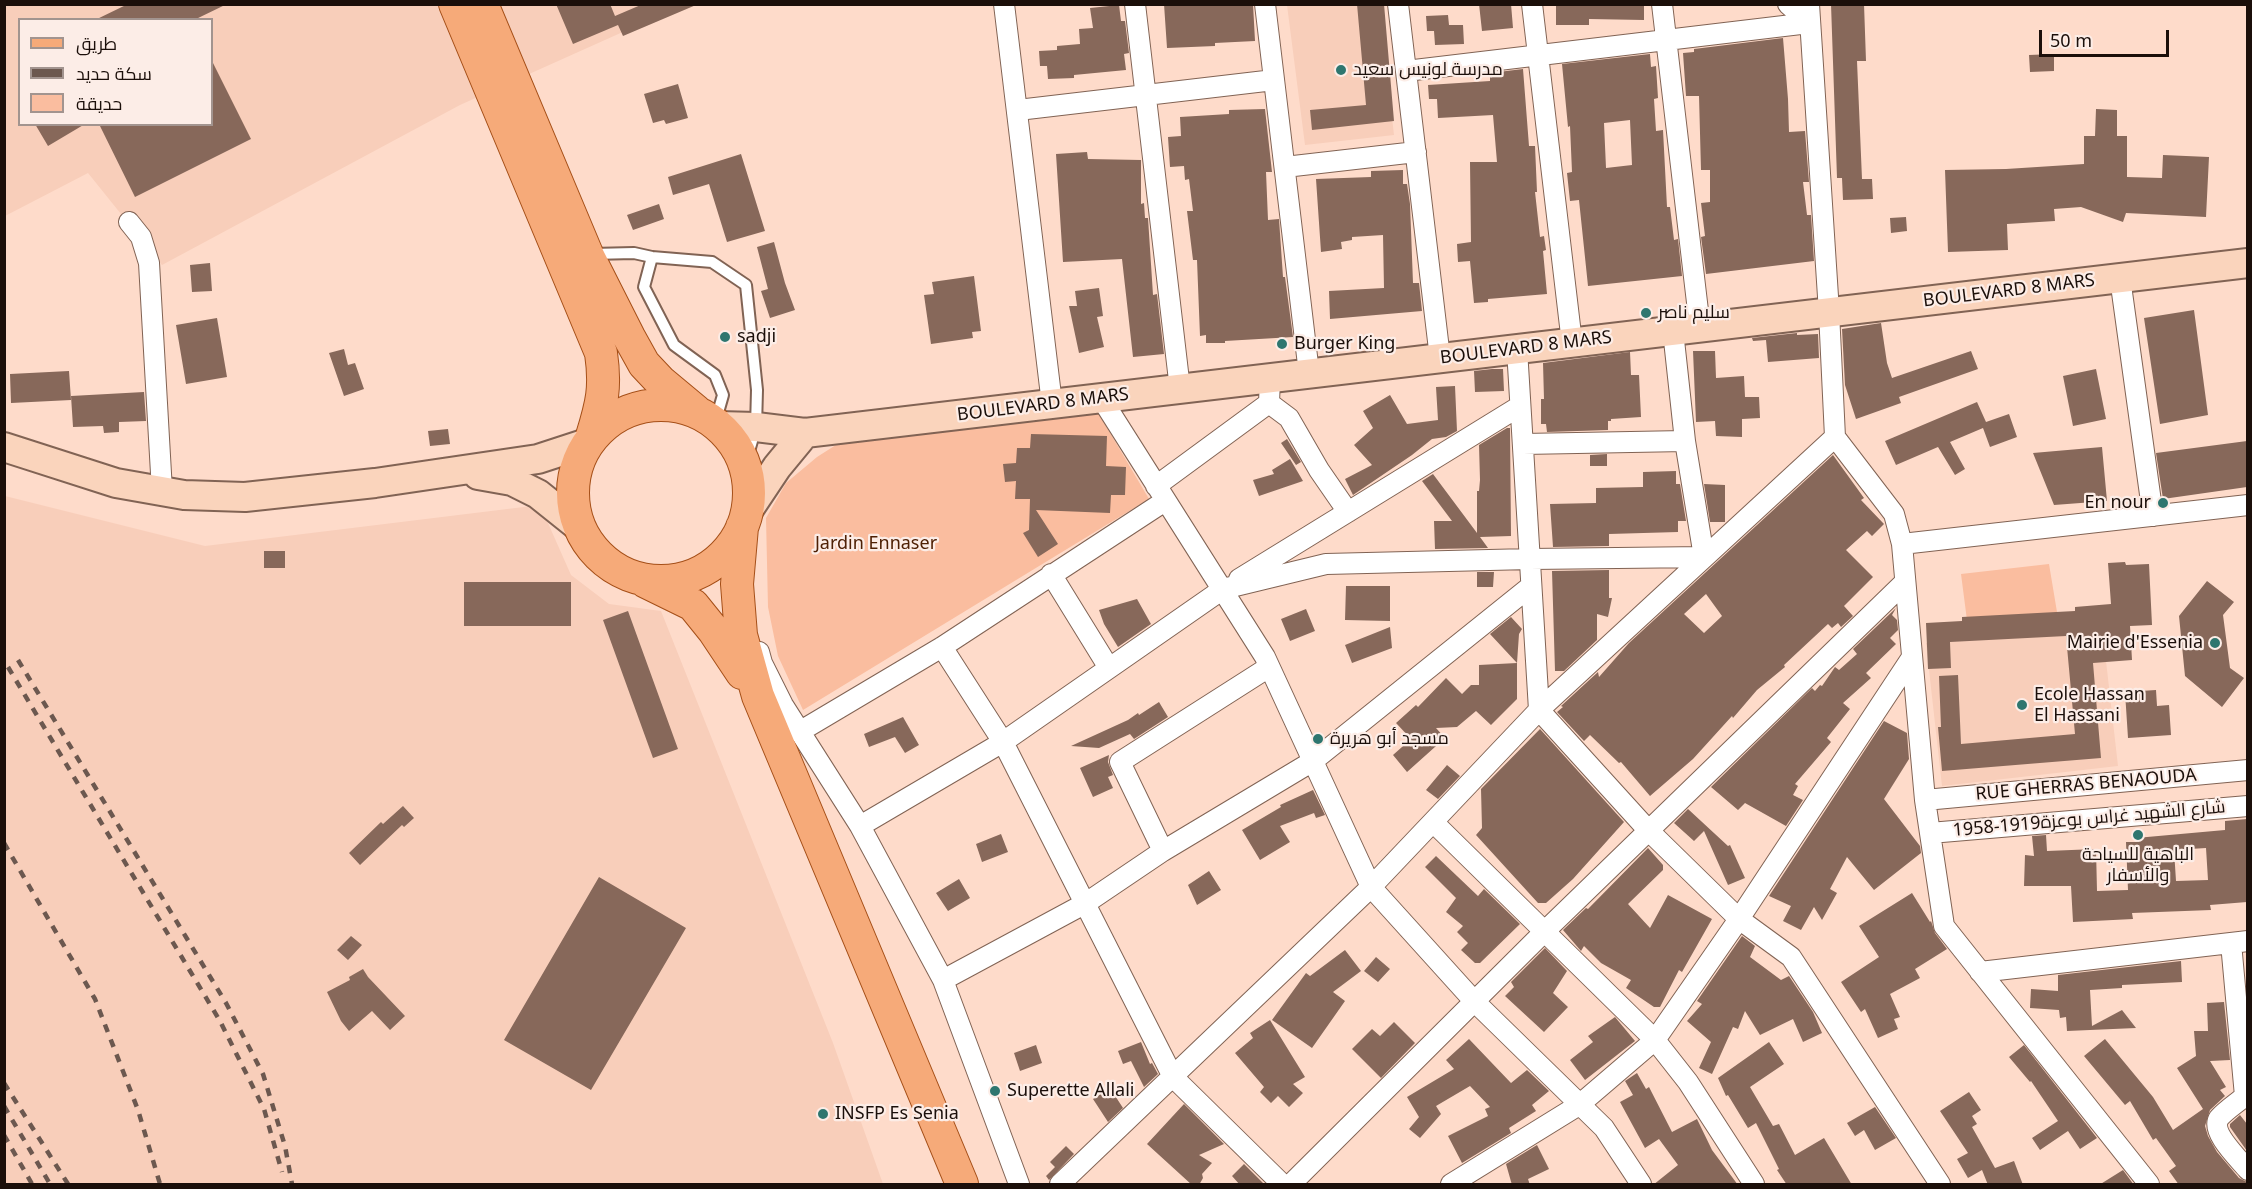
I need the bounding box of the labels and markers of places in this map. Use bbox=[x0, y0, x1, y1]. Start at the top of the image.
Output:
place label: مدرسة لونيس سعيد bbox=[1353, 59, 1503, 81]
marker: مدرسة لونيس سعيد bbox=[1334, 63, 1348, 77]
place label: سليم ناصر bbox=[1658, 302, 1730, 324]
marker: سليم ناصر bbox=[1639, 306, 1653, 320]
place label: sadji bbox=[737, 326, 776, 348]
marker: sadji bbox=[718, 330, 732, 344]
place label: Burger King bbox=[1294, 333, 1395, 355]
marker: Burger King bbox=[1275, 337, 1289, 351]
place label: En nour bbox=[2085, 492, 2151, 514]
marker: En nour bbox=[2156, 496, 2170, 510]
place label: Mairie d'Essenia bbox=[2067, 632, 2203, 654]
marker: Mairie d'Essenia bbox=[2208, 636, 2222, 650]
place label: Ecole Hassan El Hassani bbox=[2034, 684, 2145, 726]
marker: Ecole Hassan El Hassani bbox=[2015, 698, 2029, 712]
place label: مسجد أبو هريرة bbox=[1330, 728, 1449, 750]
marker: مسجد أبو هريرة bbox=[1311, 732, 1325, 746]
marker: الباهية للسياحة والأسفار bbox=[2131, 828, 2145, 842]
place label: الباهية للسياحة والأسفار bbox=[2082, 844, 2194, 886]
place label: Superette Allali bbox=[1007, 1080, 1134, 1102]
marker: Superette Allali bbox=[988, 1084, 1002, 1098]
place label: INSFP Es Senia bbox=[835, 1103, 959, 1125]
marker: INSFP Es Senia bbox=[816, 1107, 830, 1121]

